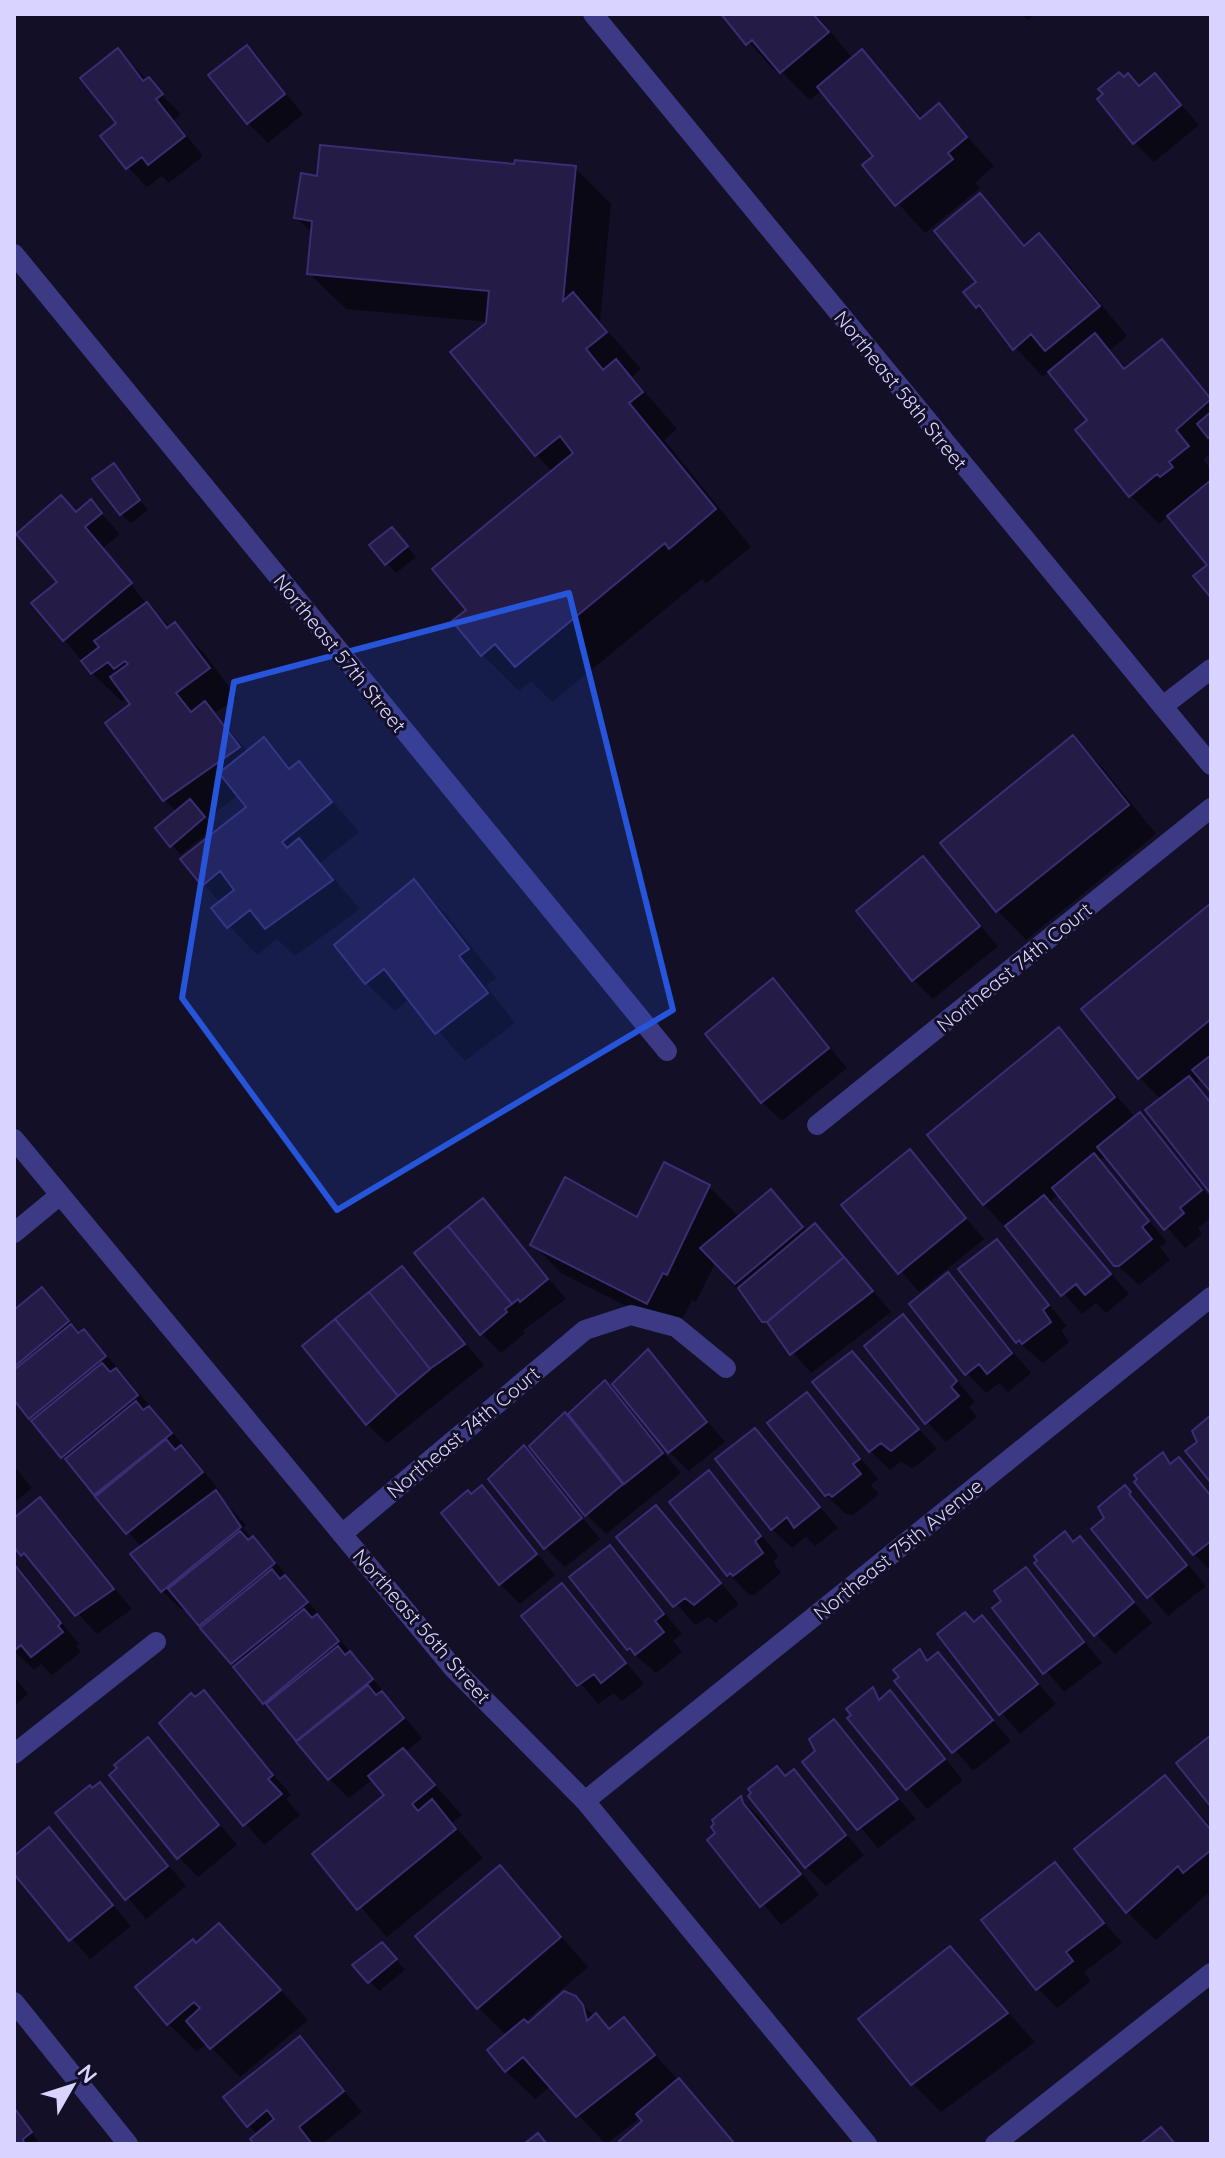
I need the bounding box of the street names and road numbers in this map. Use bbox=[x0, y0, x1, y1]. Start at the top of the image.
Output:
street label: Northeast 58th Street bbox=[829, 305, 973, 475]
street label: Northeast 57th Street bbox=[268, 569, 412, 738]
street label: Northeast 74th Court bbox=[931, 897, 1097, 1037]
street label: Northeast 74th Court bbox=[381, 1361, 545, 1503]
street label: Northeast 75th Avenue bbox=[808, 1473, 988, 1625]
street label: Northeast 56th Street bbox=[348, 1543, 496, 1709]

